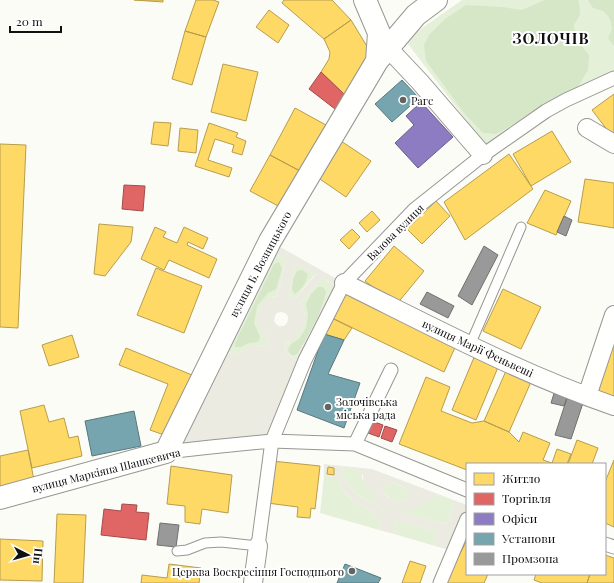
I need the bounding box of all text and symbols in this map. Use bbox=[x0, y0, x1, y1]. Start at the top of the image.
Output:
scale bar bbox=[10, 8, 61, 34]
text: 20 m bbox=[16, 13, 43, 29]
district label: ЗОЛОЧІВ bbox=[512, 28, 590, 48]
place label: Рагс bbox=[411, 93, 433, 108]
marker: Рагс bbox=[398, 95, 408, 105]
street label: Валова вулиця bbox=[363, 200, 427, 264]
street label: вулиця Б. Возницького bbox=[226, 208, 294, 320]
street label: вулиця Марії Феньвеші bbox=[420, 316, 536, 380]
place label: Золочівська міська рада bbox=[336, 394, 398, 422]
marker: Золочівська міська рада bbox=[323, 402, 333, 412]
street label: вулиця Маркіяна Шашкевича bbox=[30, 444, 182, 496]
legend bbox=[466, 463, 606, 575]
text: Житло bbox=[502, 470, 541, 486]
text: Торгівля bbox=[502, 490, 552, 506]
text: Офіси bbox=[502, 510, 538, 526]
text: Установи bbox=[501, 530, 556, 546]
north arrow bbox=[8, 535, 48, 575]
text: Пн bbox=[30, 547, 47, 565]
text: Промзона bbox=[502, 550, 559, 566]
place label: Церква Воскресіння Господнього bbox=[172, 564, 344, 579]
marker: Церква Воскресіння Господнього bbox=[347, 566, 357, 576]

